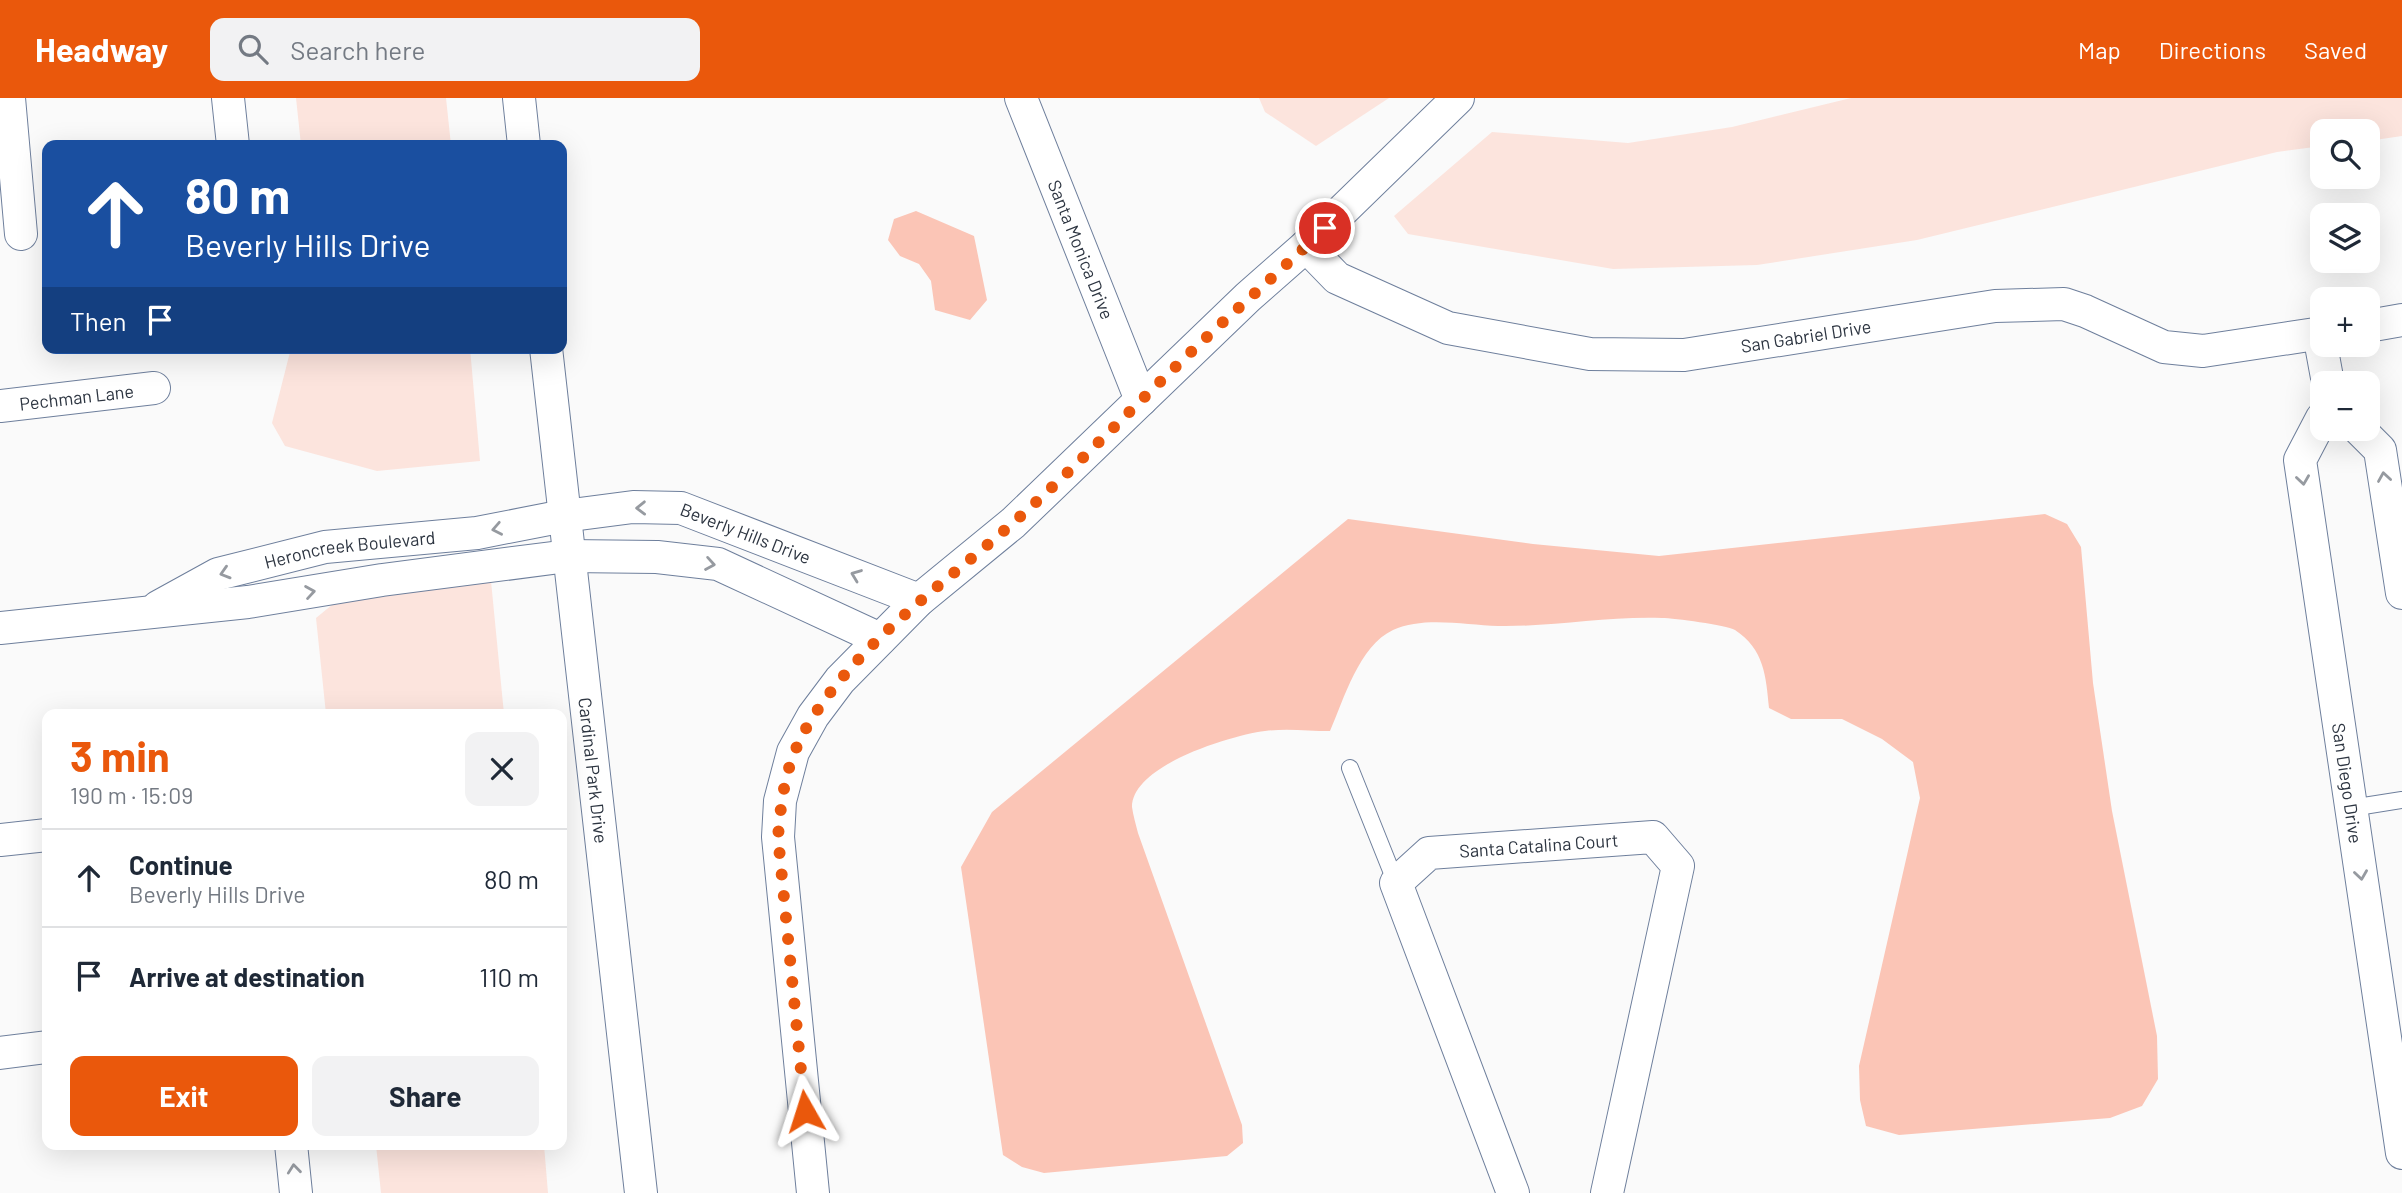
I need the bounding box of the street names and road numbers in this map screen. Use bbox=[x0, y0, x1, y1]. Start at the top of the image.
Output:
street label: Santa Monica Drive bbox=[1044, 177, 1119, 322]
street label: San Gabriel Drive bbox=[1739, 315, 1873, 357]
street label: Pechman Lane bbox=[18, 379, 135, 415]
street label: Beverly Hills Drive bbox=[677, 498, 814, 568]
street label: Heroncreek Boulevard bbox=[262, 526, 436, 573]
street label: Cardinal Park Drive bbox=[574, 696, 613, 844]
street label: San Diego Drive bbox=[2328, 721, 2367, 845]
street label: Santa Catalina Court bbox=[1458, 829, 1619, 862]

